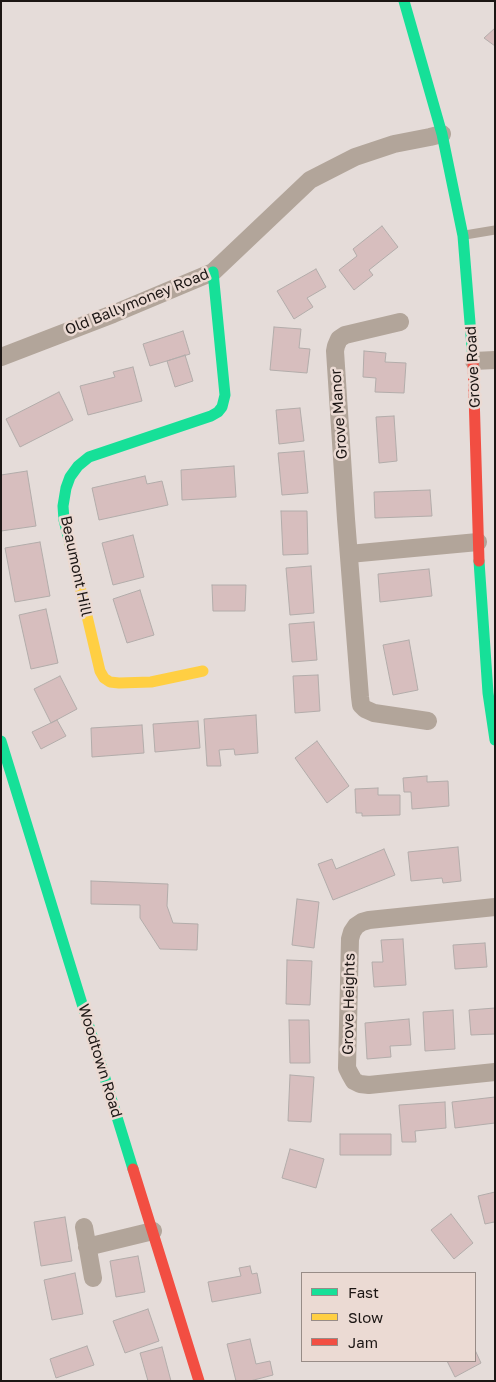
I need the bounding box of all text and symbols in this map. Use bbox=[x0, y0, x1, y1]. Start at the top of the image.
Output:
street label: Old Ballymoney Road bbox=[62, 265, 212, 339]
street label: Grove Road bbox=[462, 325, 484, 409]
street label: Grove Manor bbox=[327, 368, 351, 460]
street label: Beaumont Hill bbox=[57, 514, 95, 618]
street label: Grove Heights bbox=[339, 953, 359, 1055]
street label: Woodtown Road bbox=[74, 1002, 126, 1120]
legend bbox=[301, 1272, 476, 1362]
text: Fast bbox=[348, 1283, 379, 1301]
text: Slow bbox=[348, 1308, 383, 1326]
text: Jam bbox=[348, 1333, 378, 1351]

